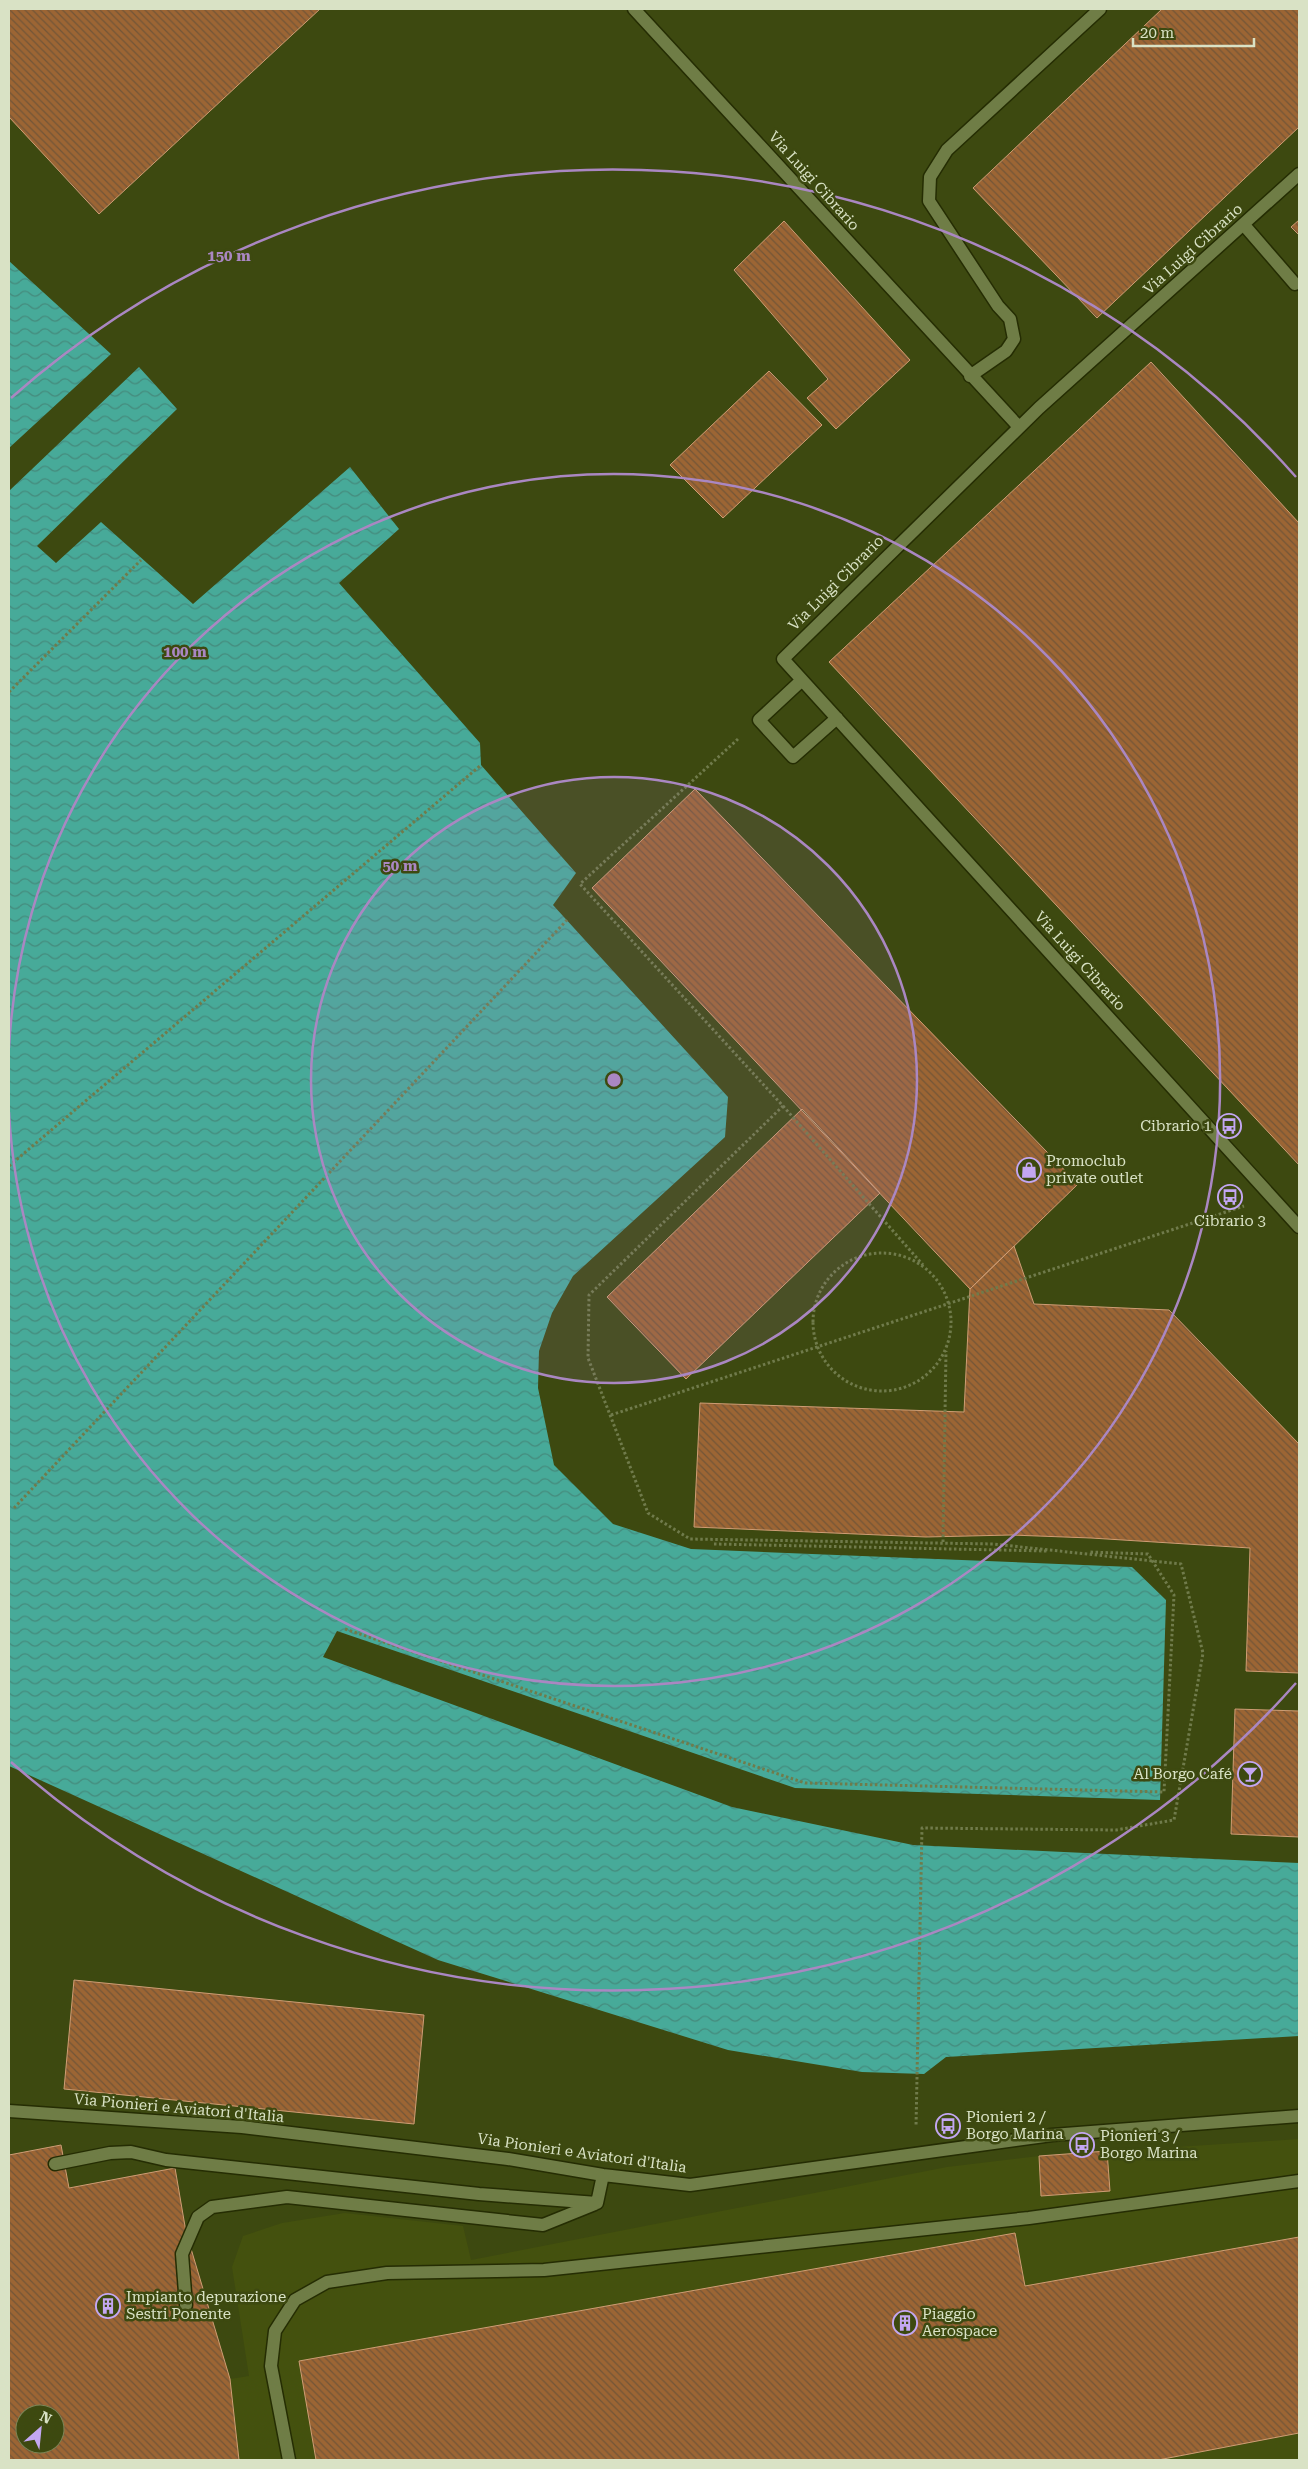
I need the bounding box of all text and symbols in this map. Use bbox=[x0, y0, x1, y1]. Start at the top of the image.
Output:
scale bar bbox=[1133, 15, 1254, 47]
text: 20 m bbox=[1140, 24, 1175, 42]
street label: Via Luigi Cibrario bbox=[765, 128, 863, 234]
street label: Via Luigi Cibrario bbox=[1140, 200, 1246, 298]
text: 150 m bbox=[207, 247, 251, 265]
street label: Via Luigi Cibrario bbox=[785, 532, 887, 634]
text: 100 m bbox=[163, 643, 207, 661]
text: 50 m bbox=[382, 857, 418, 875]
street label: Via Luigi Cibrario bbox=[1031, 908, 1129, 1014]
centre of rings bbox=[605, 1071, 623, 1089]
bus stop icon: Cibrario 1 bbox=[1216, 1113, 1242, 1139]
place label: Cibrario 1 bbox=[1140, 1117, 1212, 1135]
place label: Promoclub private outlet bbox=[1046, 1152, 1144, 1187]
shop icon: Promoclub private outlet bbox=[1016, 1157, 1042, 1183]
bus stop icon: Cibrario 3 bbox=[1217, 1184, 1243, 1210]
place label: Cibrario 3 bbox=[1194, 1212, 1266, 1230]
bar icon: Al Borgo Café bbox=[1237, 1761, 1263, 1787]
place label: Al Borgo Café bbox=[1134, 1765, 1232, 1783]
street label: Via Pionieri e Aviatori d'Italia bbox=[73, 2090, 285, 2126]
place label: Pionieri 2 / Borgo Marina bbox=[966, 2108, 1063, 2143]
bus stop icon: Pionieri 2 / Borgo Marina bbox=[935, 2113, 961, 2139]
place label: Pionieri 3 / Borgo Marina bbox=[1100, 2127, 1197, 2162]
street label: Via Pionieri e Aviatori d'Italia bbox=[476, 2129, 688, 2177]
bus stop icon: Pionieri 3 / Borgo Marina bbox=[1069, 2132, 1095, 2158]
place label: Impianto depurazione Sestri Ponente bbox=[126, 2288, 286, 2323]
building icon: Impianto depurazione Sestri Ponente bbox=[95, 2293, 121, 2319]
place label: Piaggio Aerospace bbox=[922, 2305, 997, 2340]
building icon: Piaggio Aerospace bbox=[892, 2310, 918, 2336]
north arrow bbox=[15, 2404, 65, 2454]
text: N bbox=[37, 2408, 55, 2427]

